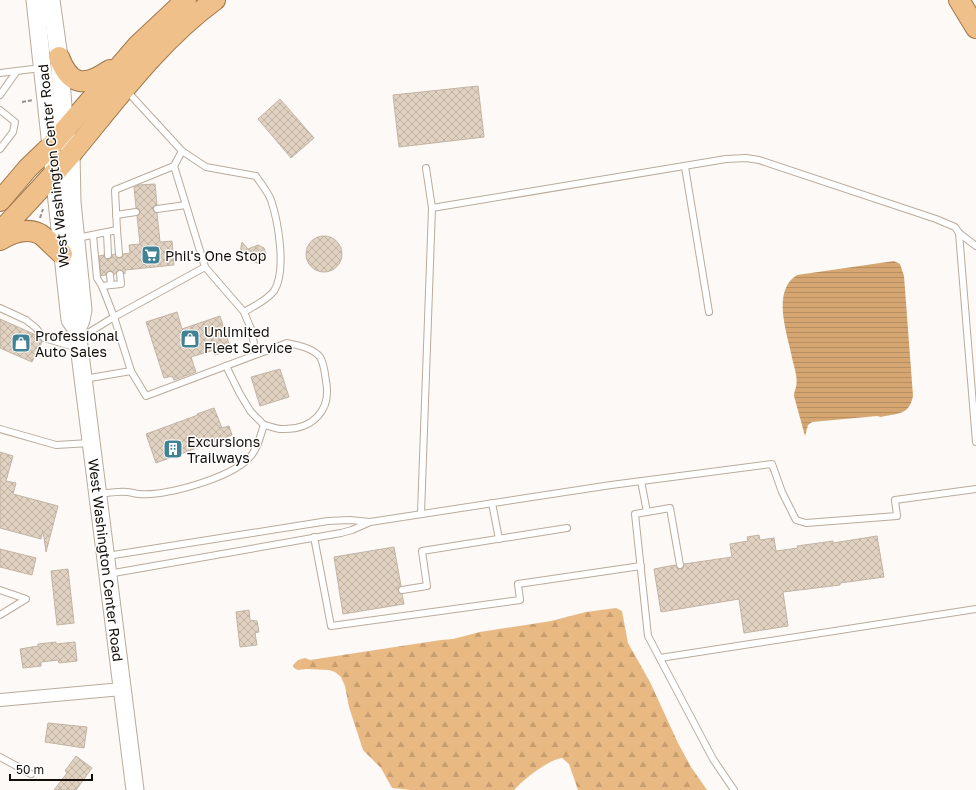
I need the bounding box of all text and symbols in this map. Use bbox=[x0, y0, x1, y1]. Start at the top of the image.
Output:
street label: West Washington Center Road bbox=[34, 63, 72, 269]
supermarket icon: Phil's One Stop bbox=[140, 244, 162, 266]
place label: Phil's One Stop bbox=[165, 247, 266, 264]
place label: Unlimited Fleet Service bbox=[204, 323, 292, 356]
place label: Professional Auto Sales bbox=[35, 327, 119, 360]
shop icon: Unlimited Fleet Service bbox=[179, 328, 201, 350]
shop icon: Professional Auto Sales bbox=[10, 332, 32, 354]
place label: Excursions Trailways bbox=[187, 433, 260, 466]
building icon: Excursions Trailways bbox=[162, 438, 184, 460]
street label: West Washington Center Road bbox=[85, 457, 127, 663]
scale bar bbox=[10, 756, 92, 782]
text: 50 m bbox=[16, 762, 44, 777]

